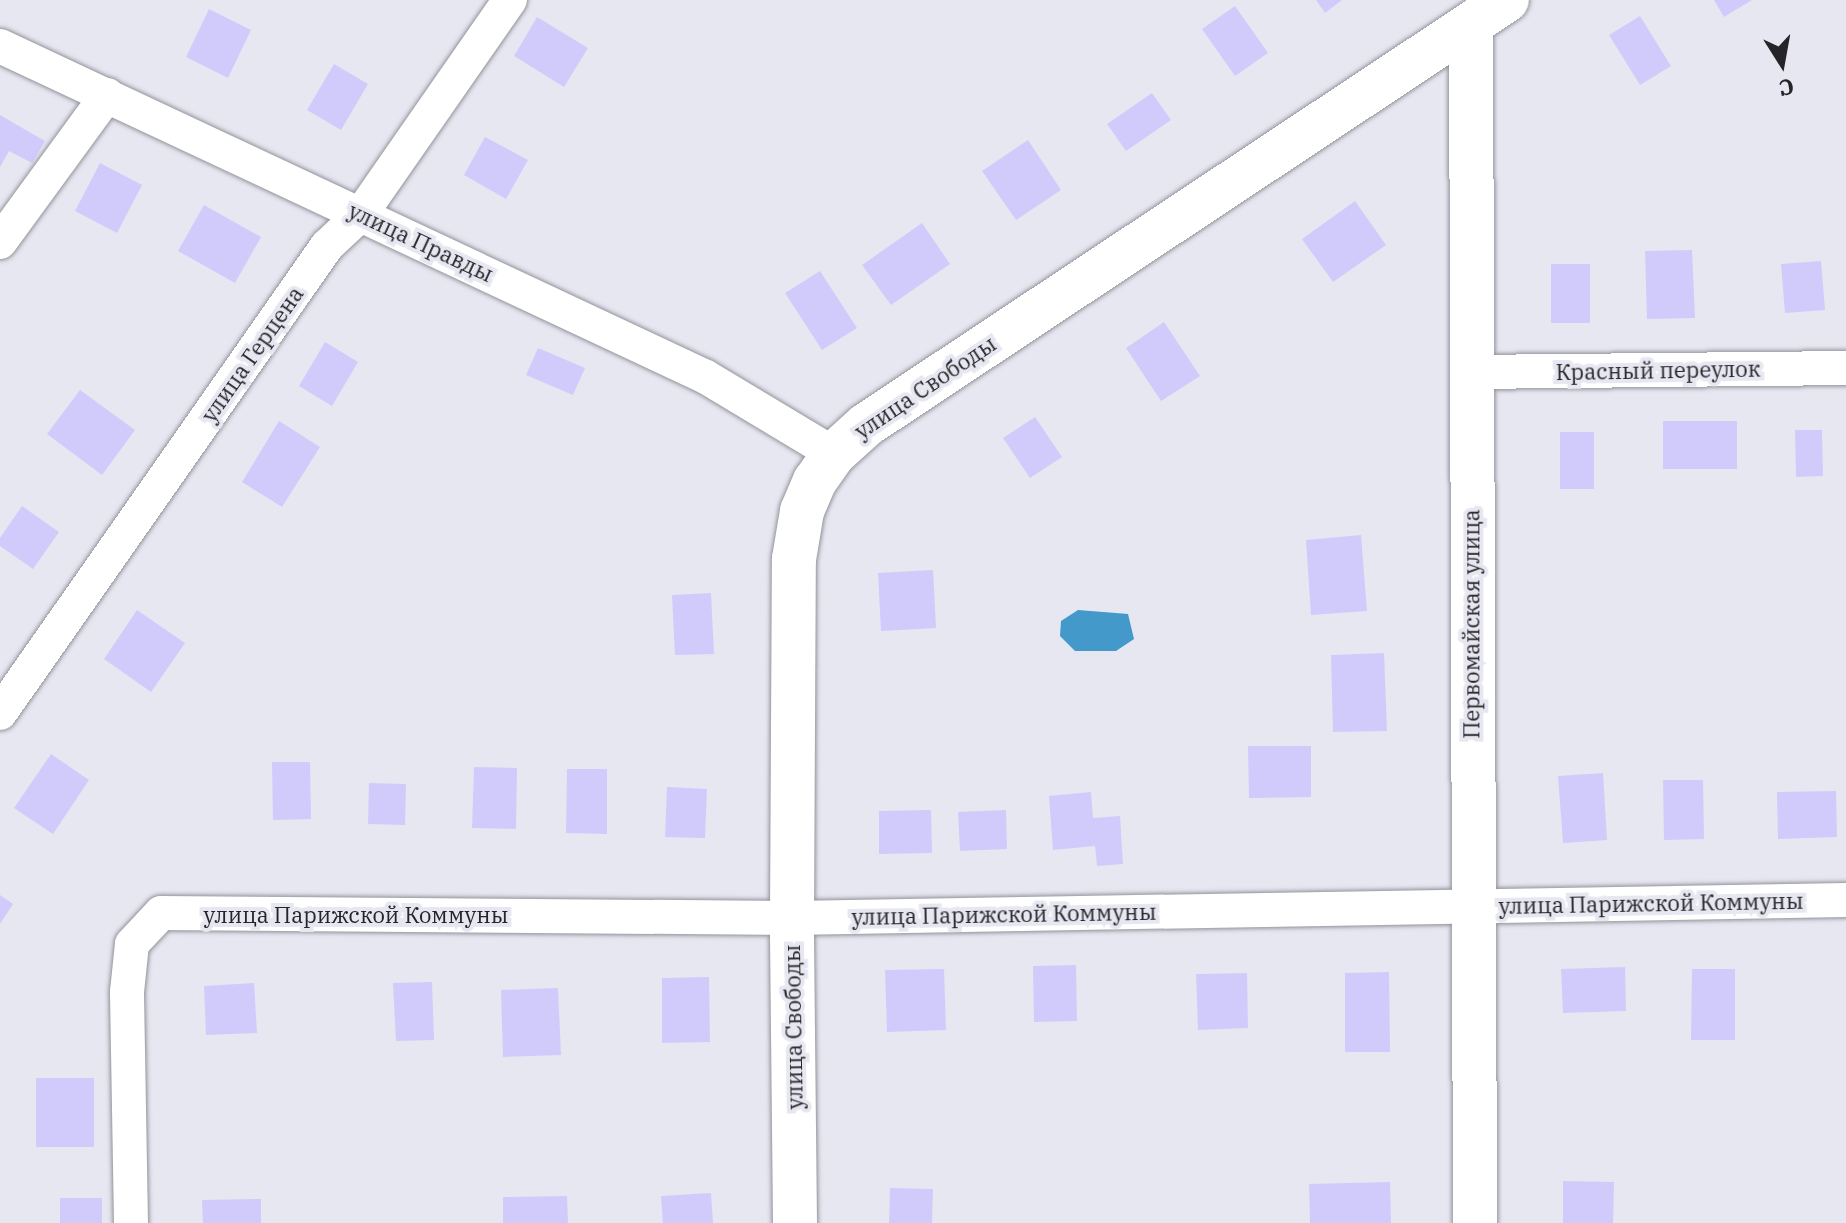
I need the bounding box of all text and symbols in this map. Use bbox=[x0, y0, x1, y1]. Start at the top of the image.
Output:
north arrow bbox=[1742, 24, 1822, 104]
text: С bbox=[1777, 72, 1797, 104]
street label: улица Правды bbox=[344, 197, 498, 287]
street label: улица Герцена bbox=[195, 281, 309, 427]
street label: улица Свободы bbox=[849, 330, 1001, 444]
street label: Красный переулок bbox=[1555, 355, 1761, 385]
street label: Первомайская улица bbox=[1458, 509, 1484, 739]
street label: улица Парижской Коммуны bbox=[1498, 887, 1804, 919]
street label: улица Парижской Коммуны bbox=[851, 898, 1157, 930]
street label: улица Парижской Коммуны bbox=[204, 902, 508, 928]
street label: улица Свободы bbox=[778, 944, 808, 1110]

